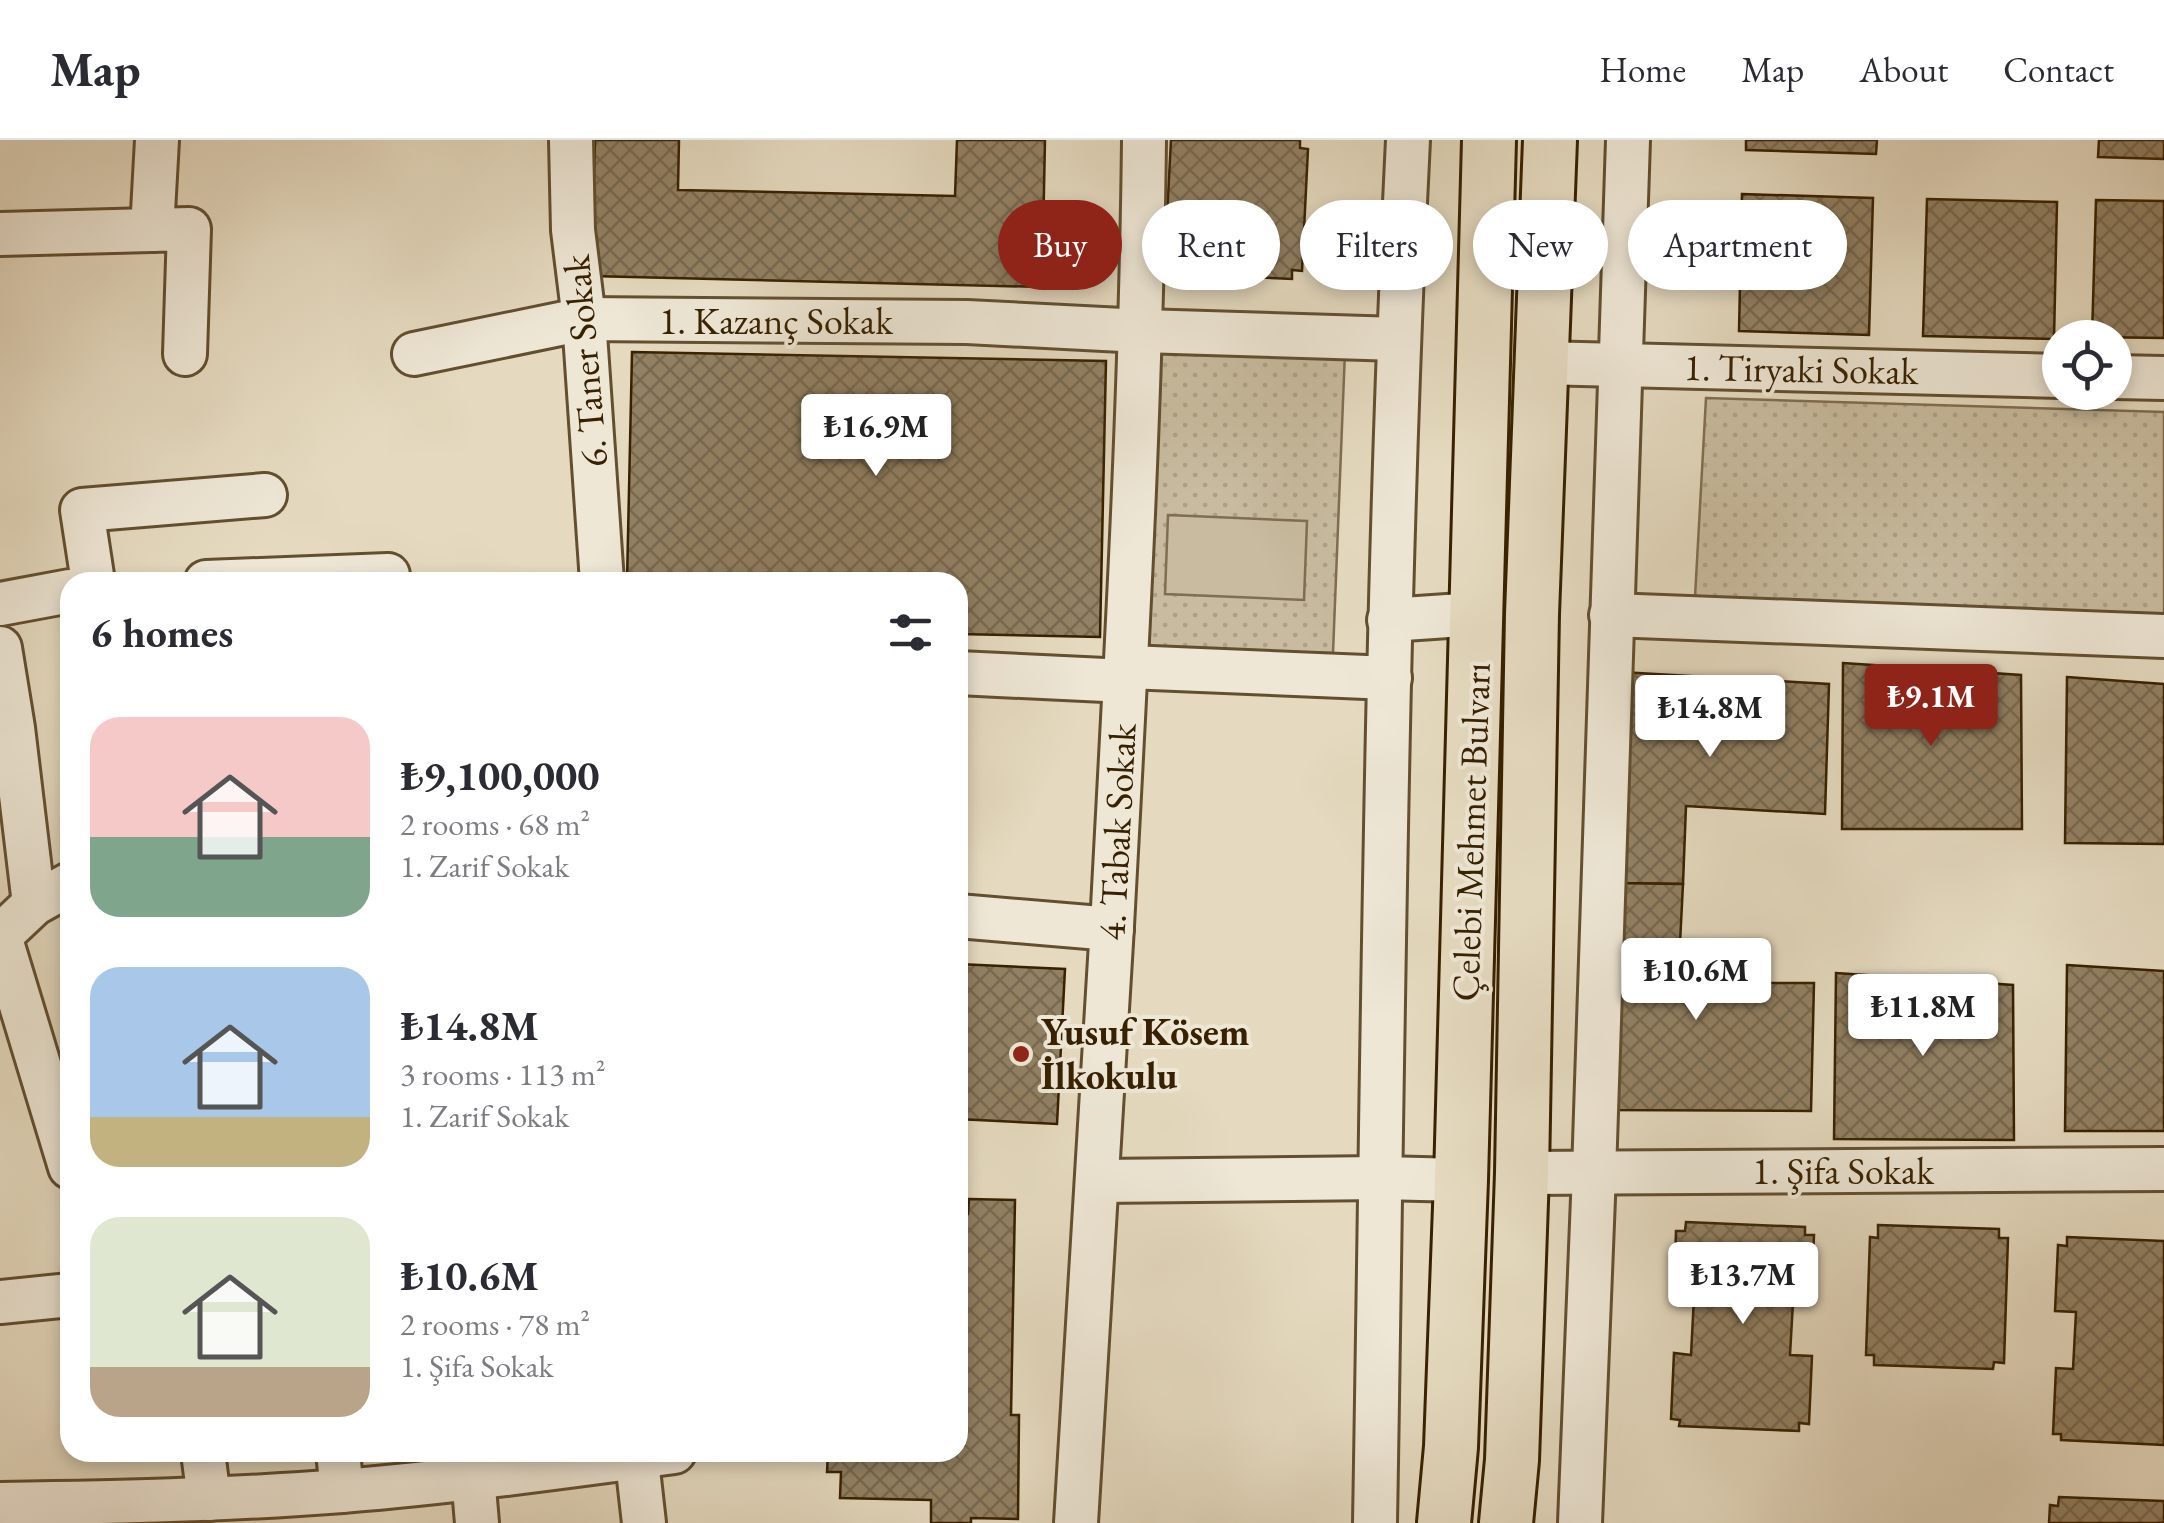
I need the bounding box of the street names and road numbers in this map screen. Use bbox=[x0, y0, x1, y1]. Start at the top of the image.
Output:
street label: 6. Taner Sokak bbox=[551, 252, 618, 469]
street label: 1. Kazanç Sokak bbox=[659, 296, 894, 345]
street label: 1. Tiryaki Sokak bbox=[1683, 342, 1920, 395]
street label: Çelebi Mehmet Bulvarı bbox=[1440, 662, 1501, 1002]
street label: 4. Tabak Sokak bbox=[1086, 721, 1147, 942]
street label: 1. Şifa Sokak bbox=[1752, 1146, 1935, 1195]

